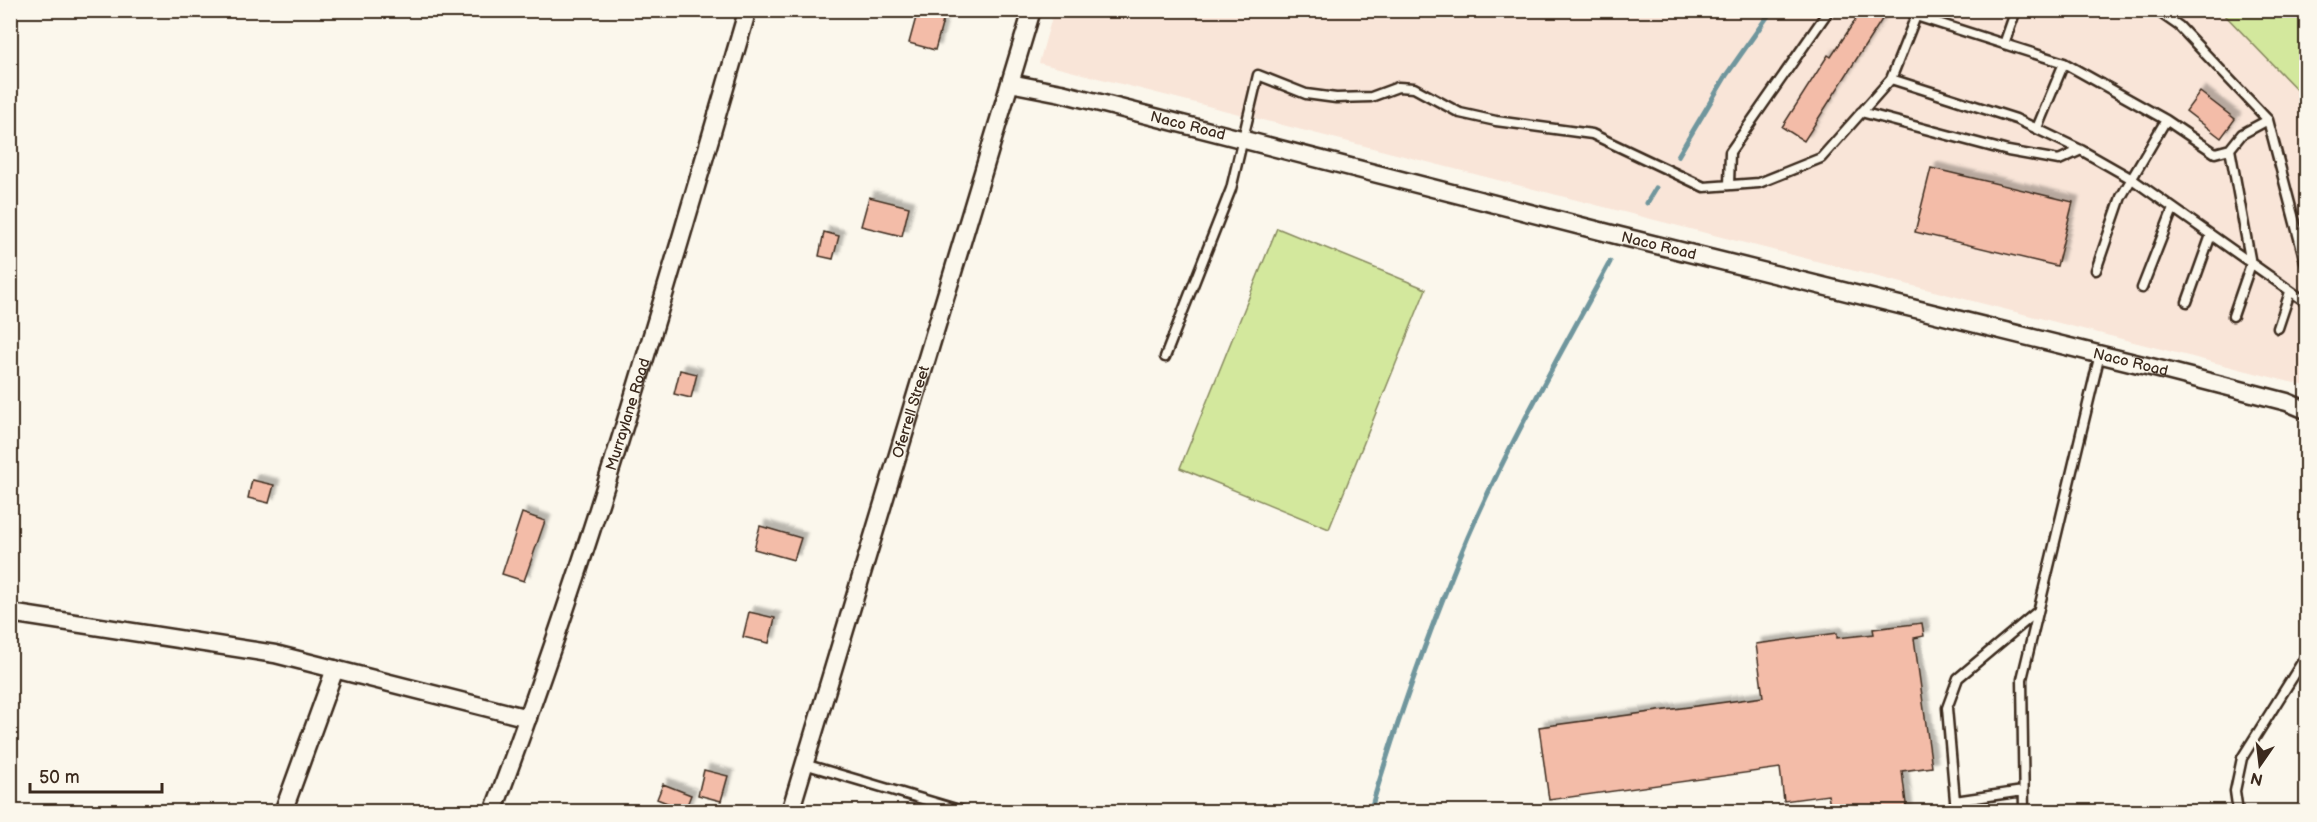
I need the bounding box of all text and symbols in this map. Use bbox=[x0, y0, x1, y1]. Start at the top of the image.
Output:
street label: Naco Road bbox=[1148, 107, 1227, 145]
street label: Naco Road bbox=[1619, 228, 1698, 264]
street label: Naco Road bbox=[2091, 344, 2170, 381]
street label: Murraylane Road bbox=[602, 356, 655, 473]
street label: Oferrell Street bbox=[888, 363, 934, 460]
north arrow bbox=[2230, 735, 2290, 795]
scale bar bbox=[30, 756, 162, 794]
text: 50 m bbox=[39, 767, 80, 788]
text: N bbox=[2249, 767, 2265, 789]

